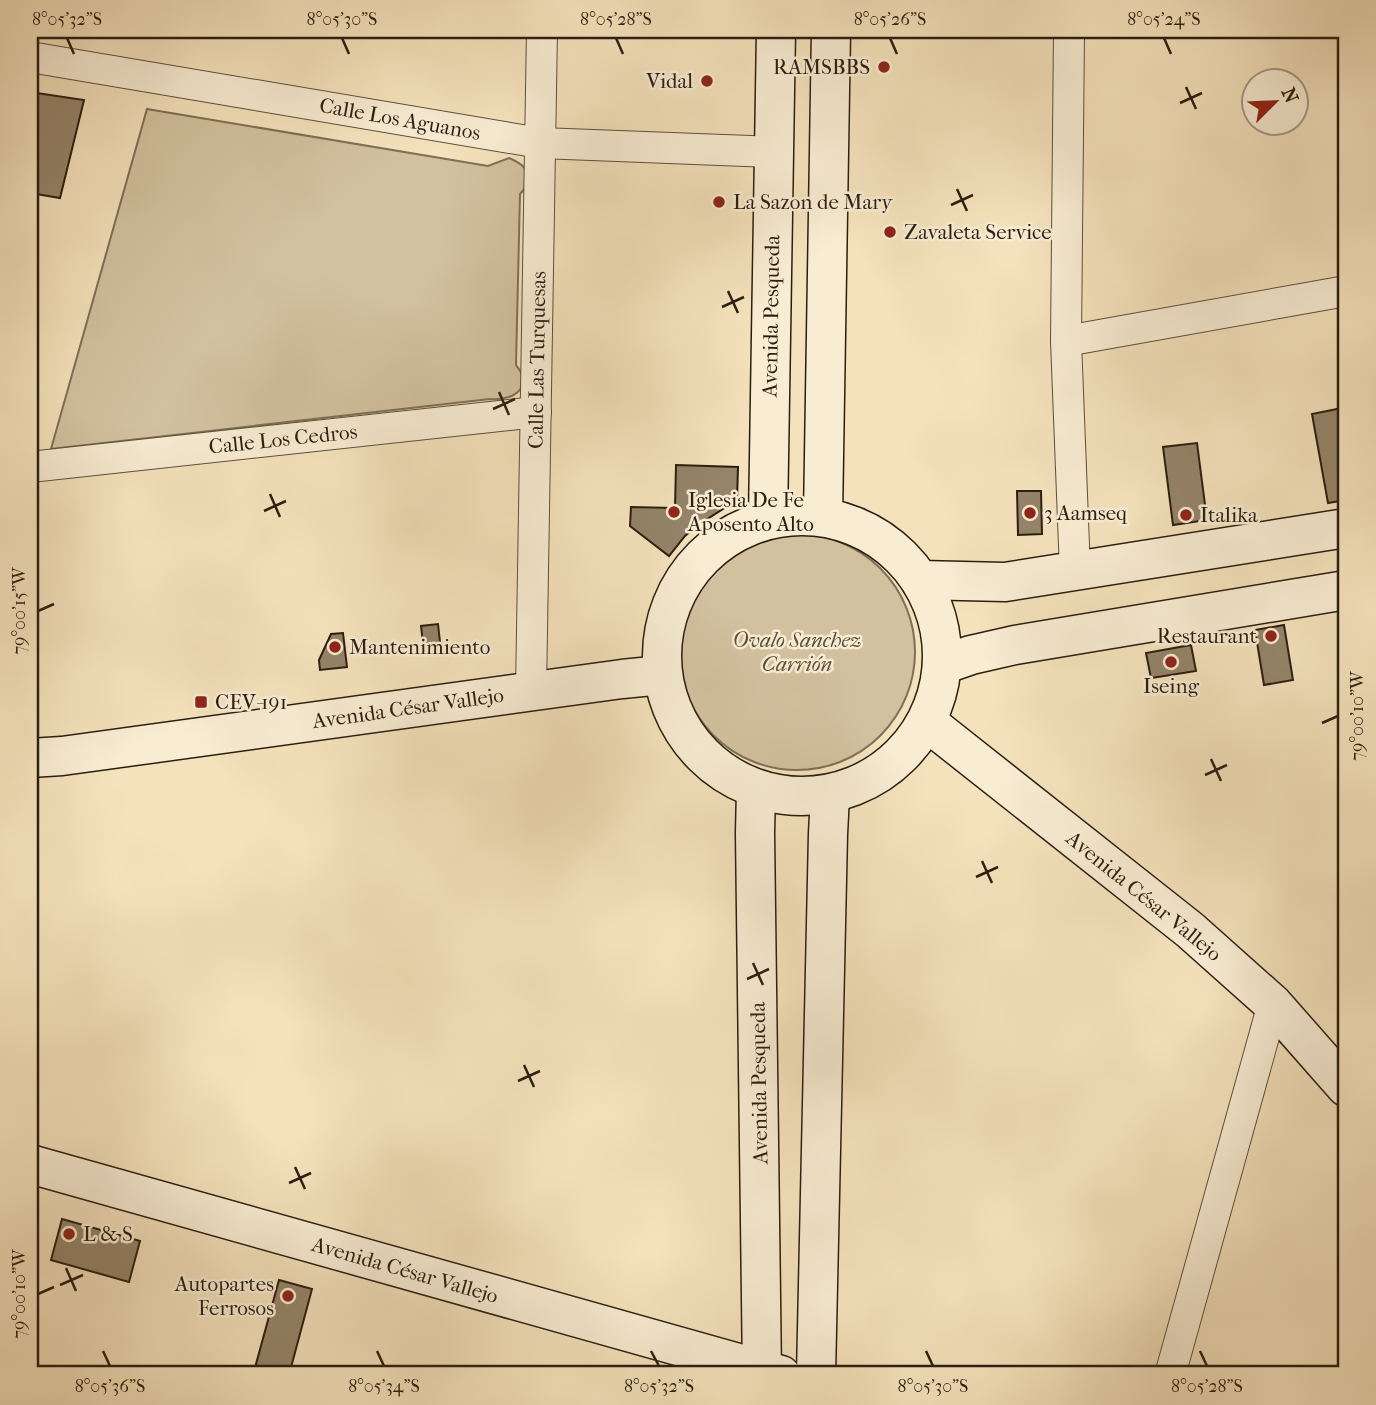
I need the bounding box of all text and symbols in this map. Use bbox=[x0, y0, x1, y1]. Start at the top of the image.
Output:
text: 8°05'32"S bbox=[32, 9, 102, 30]
text: 8°05'30"S bbox=[307, 9, 377, 30]
text: 8°05'28"S bbox=[580, 9, 652, 30]
text: 8°05'26"S bbox=[854, 9, 926, 30]
text: 8°05'24"S bbox=[1127, 9, 1201, 30]
place label: RAMSBBS bbox=[773, 55, 870, 79]
marker: RAMSBBS bbox=[876, 59, 892, 75]
north arrow bbox=[1240, 66, 1310, 136]
place label: Vidal bbox=[645, 69, 693, 93]
marker: Vidal bbox=[699, 73, 715, 89]
text: N bbox=[1277, 84, 1303, 107]
street label: Calle Los Aguanos bbox=[318, 93, 483, 145]
place label: La Sazon de Mary bbox=[733, 190, 893, 214]
marker: La Sazon de Mary bbox=[711, 194, 727, 210]
place label: Zavaleta Service bbox=[904, 220, 1052, 244]
marker: Zavaleta Service bbox=[882, 224, 898, 240]
street label: Avenida Pesqueda bbox=[758, 234, 784, 398]
street label: Calle Las Turquesas bbox=[523, 271, 551, 449]
street label: Calle Los Cedros bbox=[208, 419, 359, 459]
place label: Iglesia De Fe Aposento Alto bbox=[687, 488, 814, 536]
place label: 3 Aamseq bbox=[1044, 501, 1128, 525]
place label: Italika bbox=[1200, 503, 1258, 527]
marker: Iglesia De Fe Aposento Alto bbox=[666, 504, 682, 520]
marker: 3 Aamseq bbox=[1022, 505, 1038, 521]
marker: Italika bbox=[1178, 507, 1194, 523]
text: 79°00'15"W bbox=[9, 566, 30, 655]
place label: Restaurant bbox=[1157, 624, 1258, 648]
park label: Ovalo Sanchez Carrión bbox=[733, 628, 861, 676]
marker: Restaurant bbox=[1263, 628, 1279, 644]
place label: Mantenimiento bbox=[349, 635, 490, 659]
marker: Mantenimiento bbox=[327, 639, 343, 655]
marker: Iseing bbox=[1163, 654, 1179, 670]
text: 79°00'10"W bbox=[1347, 670, 1368, 761]
place label: Iseing bbox=[1143, 674, 1200, 698]
street label: Avenida César Vallejo bbox=[310, 683, 505, 733]
place label: CEV-191 bbox=[215, 690, 287, 714]
marker: CEV-191 bbox=[193, 694, 209, 710]
street label: Avenida César Vallejo bbox=[1061, 825, 1226, 966]
street label: Avenida Pesqueda bbox=[746, 1001, 772, 1165]
place label: L & S bbox=[83, 1222, 133, 1246]
marker: L & S bbox=[61, 1226, 77, 1242]
street label: Avenida César Vallejo bbox=[308, 1232, 501, 1308]
text: 79°00'10"W bbox=[9, 1248, 30, 1339]
place label: Autopartes Ferrosos bbox=[174, 1272, 274, 1320]
marker: Autopartes Ferrosos bbox=[280, 1288, 296, 1304]
text: 8°05'36"S bbox=[75, 1376, 145, 1397]
text: 8°05'34"S bbox=[348, 1376, 420, 1397]
text: 8°05'32"S bbox=[624, 1376, 694, 1397]
text: 8°05'30"S bbox=[898, 1376, 968, 1397]
text: 8°05'28"S bbox=[1171, 1376, 1243, 1397]

